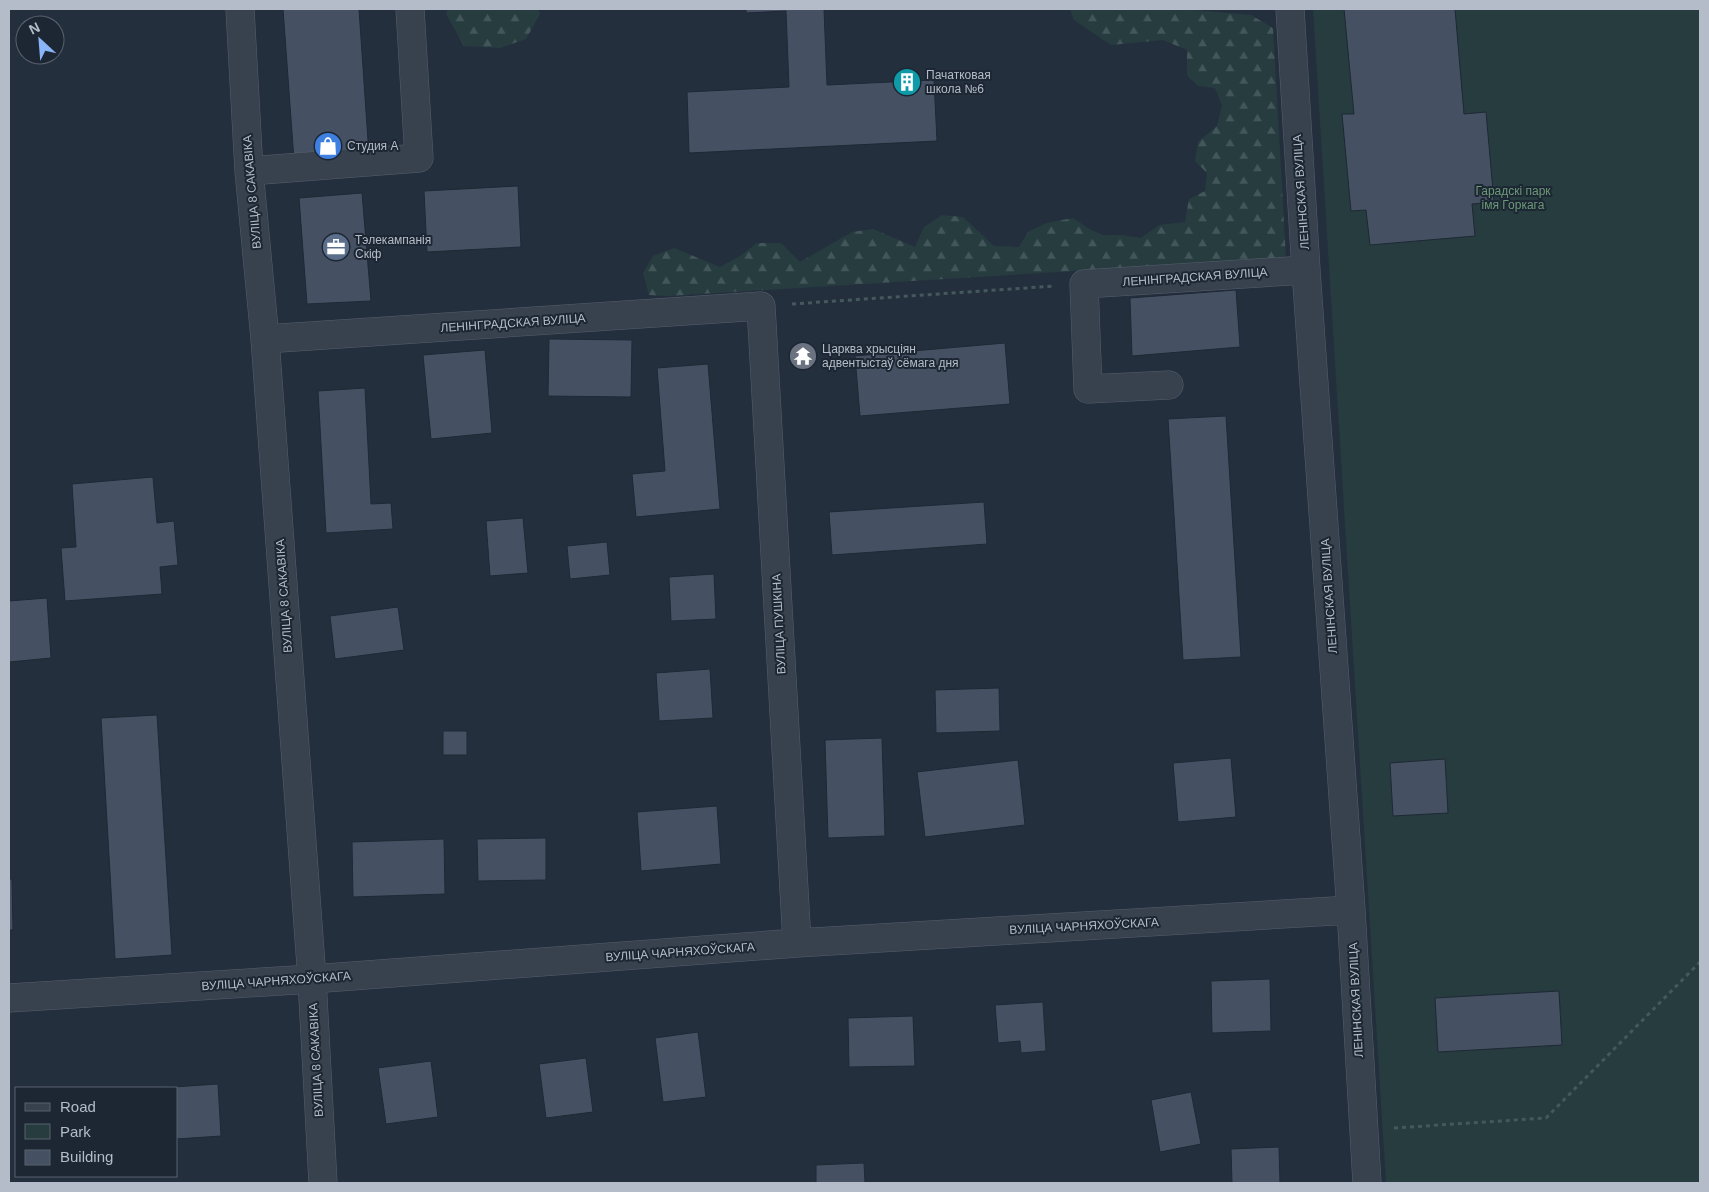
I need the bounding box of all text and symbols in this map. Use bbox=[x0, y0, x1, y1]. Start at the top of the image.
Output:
north arrow bbox=[15, 15, 65, 65]
text: N bbox=[26, 19, 42, 38]
building icon: Пачатковая школа №6 bbox=[892, 67, 922, 97]
place label: Пачатковая школа №6 bbox=[926, 68, 991, 96]
shop icon: Студия А bbox=[313, 131, 343, 161]
street label: ЛЕНІНСКАЯ ВУЛІЦА bbox=[1290, 134, 1312, 250]
street label: ВУЛІЦА 8 САКАВІКА bbox=[240, 135, 264, 249]
place label: Студия А bbox=[347, 139, 398, 153]
park label: Гарадскі парк імя Горкага bbox=[1475, 184, 1551, 212]
office icon: Тэлекампанія Скіф bbox=[321, 232, 351, 262]
place label: Тэлекампанія Скіф bbox=[355, 233, 431, 261]
street label: ЛЕНІНГРАДСКАЯ ВУЛІЦА bbox=[1122, 265, 1268, 289]
street label: ЛЕНІНГРАДСКАЯ ВУЛІЦА bbox=[440, 311, 586, 335]
temple icon: Царква хрысціян адвентыстаў сёмага дня bbox=[788, 341, 818, 371]
place label: Царква хрысціян адвентыстаў сёмага дня bbox=[822, 342, 959, 370]
street label: ЛЕНІНСКАЯ ВУЛІЦА bbox=[1318, 538, 1340, 654]
street label: ВУЛІЦА 8 САКАВІКА bbox=[273, 539, 295, 653]
street label: ВУЛІЦА ПУШКІНА bbox=[769, 573, 789, 675]
street label: ВУЛІЦА ЧАРНЯХОЎСКАГА bbox=[1009, 914, 1159, 937]
street label: ВУЛІЦА ЧАРНЯХОЎСКАГА bbox=[605, 939, 755, 964]
street label: ЛЕНІНСКАЯ ВУЛІЦА bbox=[1346, 942, 1366, 1058]
street label: ВУЛІЦА ЧАРНЯХОЎСКАГА bbox=[201, 968, 351, 993]
street label: ВУЛІЦА 8 САКАВІКА bbox=[306, 1003, 326, 1117]
legend bbox=[15, 1087, 178, 1177]
text: Road bbox=[60, 1098, 96, 1115]
text: Park bbox=[60, 1123, 91, 1140]
text: Building bbox=[60, 1148, 113, 1165]

